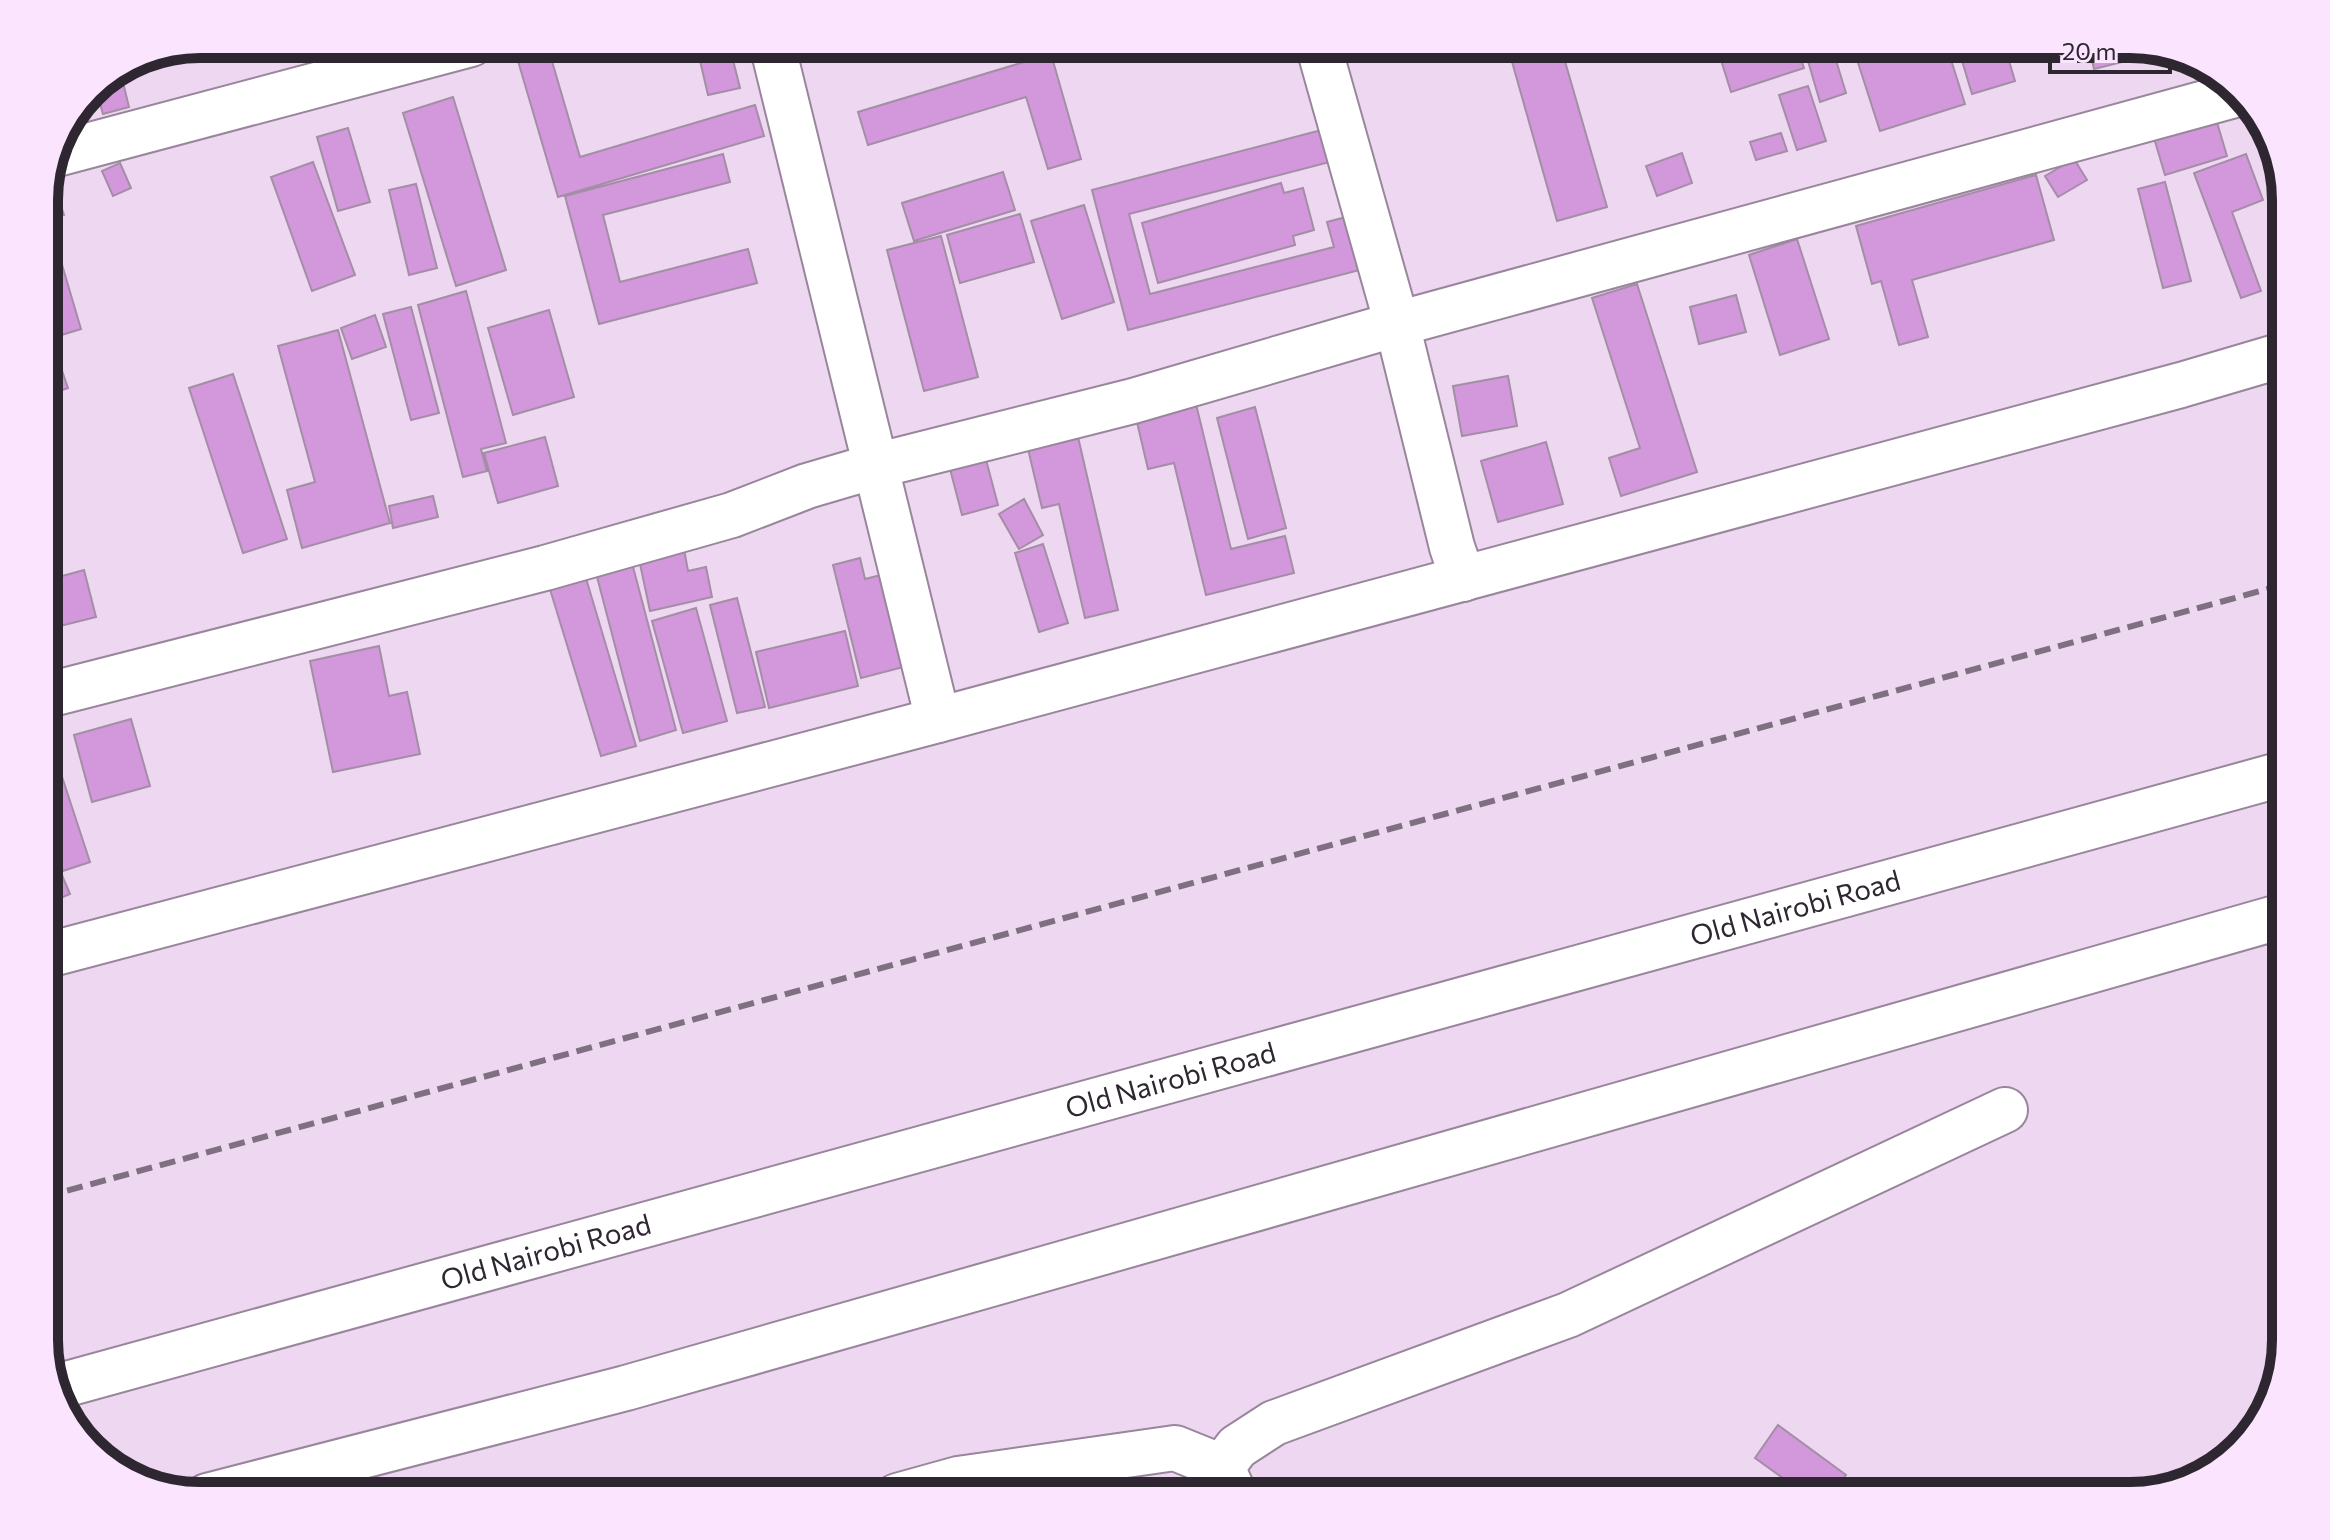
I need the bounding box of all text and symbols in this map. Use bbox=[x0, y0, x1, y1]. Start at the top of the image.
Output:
scale bar bbox=[2050, 24, 2170, 74]
text: 20 m bbox=[2062, 36, 2116, 65]
street label: Old Nairobi Road bbox=[1686, 862, 1904, 952]
street label: Old Nairobi Road bbox=[1061, 1034, 1279, 1124]
street label: Old Nairobi Road bbox=[437, 1206, 654, 1296]

